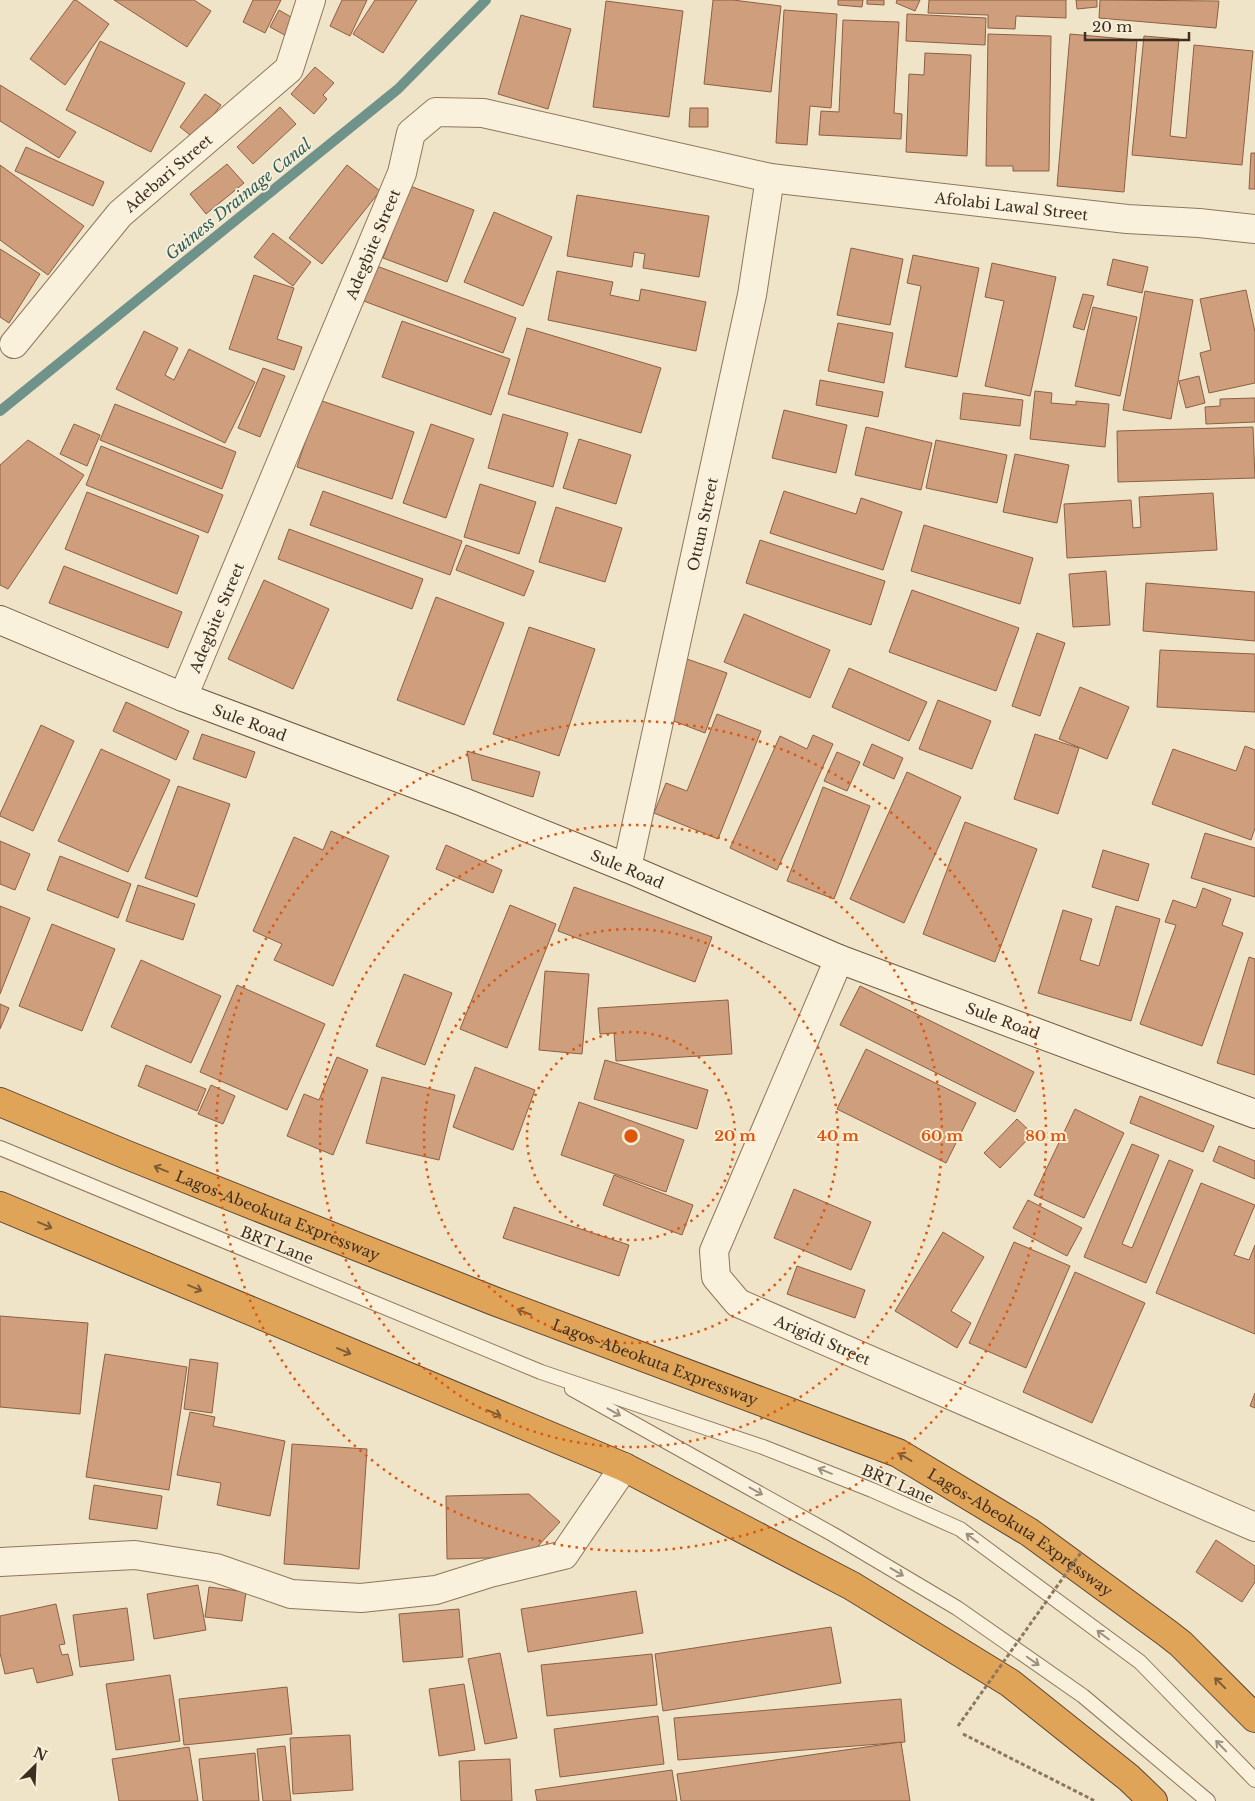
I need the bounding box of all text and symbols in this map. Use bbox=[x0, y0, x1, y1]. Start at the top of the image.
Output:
scale bar bbox=[1085, 10, 1189, 42]
text: 20 m bbox=[1092, 17, 1132, 36]
street label: Adebari Street bbox=[119, 130, 216, 216]
water label: Guiness Drainage Canal bbox=[161, 133, 316, 264]
street label: Adegbite Street bbox=[340, 186, 404, 303]
street label: Afolabi Lawal Street bbox=[933, 187, 1090, 224]
street label: Ottun Street bbox=[683, 475, 722, 573]
street label: Adegbite Street bbox=[184, 559, 248, 677]
street label: Sule Road bbox=[210, 700, 290, 745]
street label: Sule Road bbox=[588, 845, 667, 892]
street label: Sule Road bbox=[963, 998, 1043, 1043]
text: 20 m bbox=[714, 1126, 756, 1145]
text: 40 m bbox=[817, 1126, 859, 1145]
text: 60 m bbox=[921, 1126, 963, 1145]
text: 80 m bbox=[1025, 1126, 1067, 1145]
centre of rings bbox=[622, 1127, 640, 1145]
one-way arrow bbox=[154, 1164, 169, 1173]
street label: Lagos-Abeokuta Expressway bbox=[173, 1166, 383, 1264]
one-way arrow bbox=[37, 1220, 52, 1230]
street label: BRT Lane bbox=[238, 1222, 316, 1268]
one-way arrow bbox=[187, 1283, 202, 1293]
one-way arrow bbox=[517, 1307, 532, 1316]
street label: Arigidi Street bbox=[771, 1310, 874, 1369]
street label: Lagos-Abeokuta Expressway bbox=[550, 1314, 761, 1409]
one-way arrow bbox=[336, 1346, 351, 1356]
one-way arrow bbox=[606, 1408, 621, 1417]
one-way arrow bbox=[486, 1409, 501, 1419]
one-way arrow bbox=[898, 1451, 912, 1461]
street label: BRT Lane bbox=[859, 1460, 937, 1508]
street label: Lagos-Abeokuta Expressway bbox=[924, 1464, 1117, 1600]
one-way arrow bbox=[817, 1466, 833, 1475]
one-way arrow bbox=[748, 1487, 763, 1497]
one-way arrow bbox=[965, 1533, 979, 1543]
one-way arrow bbox=[889, 1567, 904, 1577]
one-way arrow bbox=[1097, 1629, 1110, 1640]
one-way arrow bbox=[1026, 1656, 1040, 1666]
one-way arrow bbox=[1215, 1678, 1227, 1690]
one-way arrow bbox=[1215, 1739, 1227, 1752]
north arrow bbox=[10, 1741, 60, 1791]
text: N bbox=[31, 1743, 50, 1765]

